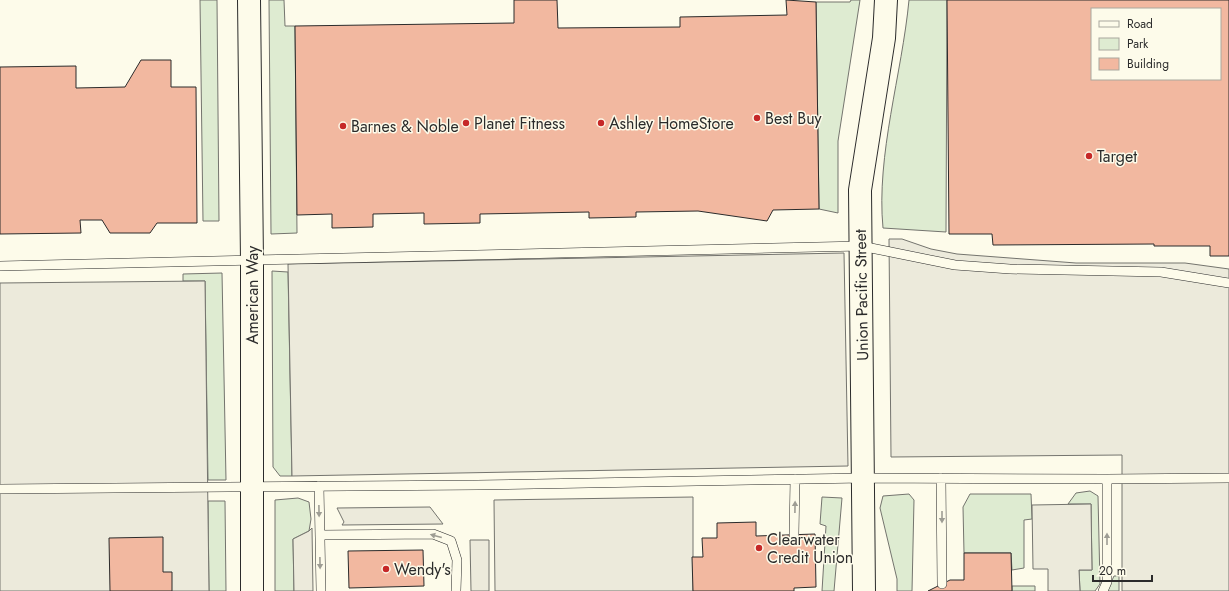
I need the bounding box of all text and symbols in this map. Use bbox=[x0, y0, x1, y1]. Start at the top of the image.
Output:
legend bbox=[1091, 8, 1221, 80]
text: Road bbox=[1127, 15, 1153, 33]
text: Park bbox=[1127, 35, 1149, 53]
text: Building bbox=[1127, 55, 1169, 73]
place label: Best Buy bbox=[765, 107, 823, 130]
place label: Planet Fitness bbox=[474, 112, 565, 135]
place label: Ashley HomeStore bbox=[609, 112, 734, 135]
marker: Best Buy bbox=[752, 113, 762, 123]
place label: Barnes & Noble bbox=[351, 115, 459, 138]
marker: Planet Fitness bbox=[461, 118, 471, 128]
marker: Ashley HomeStore bbox=[596, 118, 606, 128]
marker: Barnes & Noble bbox=[338, 121, 348, 131]
place label: Target bbox=[1097, 145, 1137, 168]
marker: Target bbox=[1084, 151, 1094, 161]
street label: Union Pacific Street bbox=[849, 229, 874, 361]
street label: American Way bbox=[241, 245, 264, 344]
one-way arrow bbox=[792, 500, 798, 513]
one-way arrow bbox=[316, 505, 322, 518]
one-way arrow bbox=[939, 511, 945, 524]
place label: Clearwater Credit Union bbox=[767, 528, 853, 569]
one-way arrow bbox=[1104, 532, 1110, 545]
one-way arrow bbox=[430, 533, 442, 539]
marker: Clearwater Credit Union bbox=[754, 543, 764, 553]
one-way arrow bbox=[317, 557, 323, 570]
scale bar bbox=[1093, 557, 1152, 583]
place label: Wendy's bbox=[394, 558, 451, 581]
text: 20 m bbox=[1099, 562, 1126, 580]
marker: Wendy's bbox=[381, 564, 391, 574]

